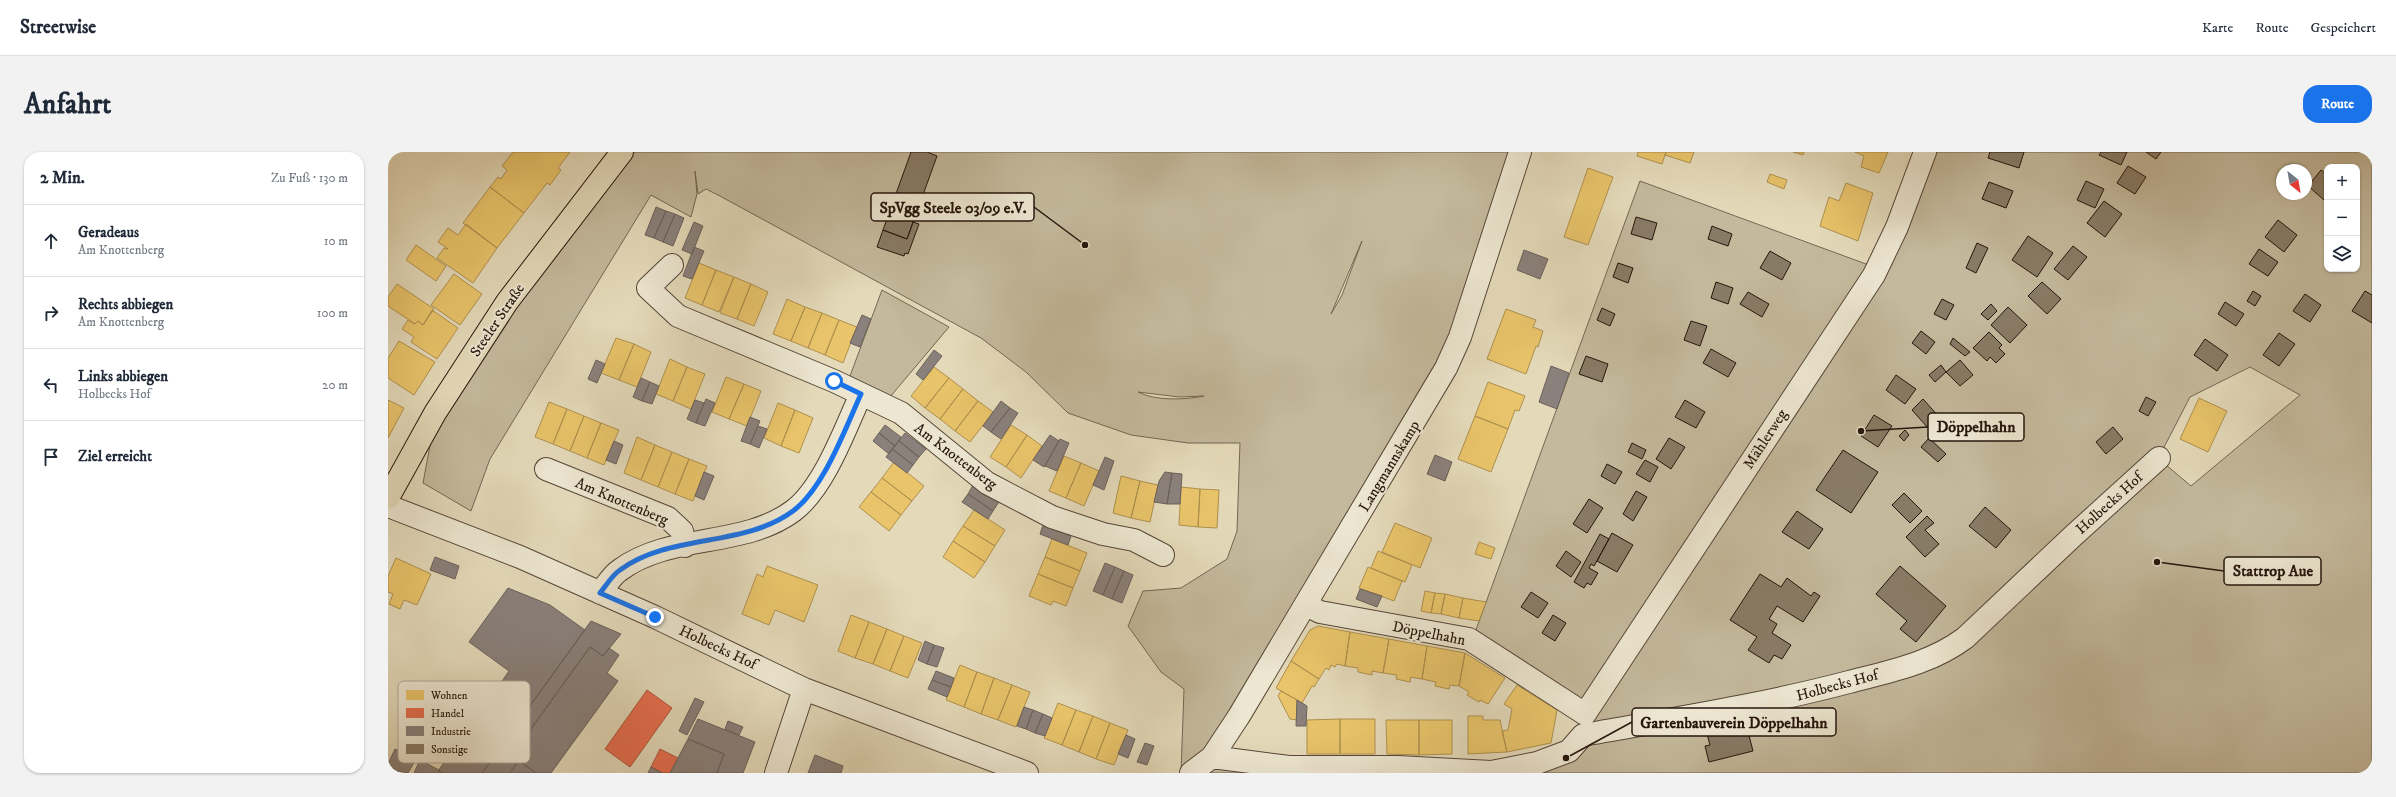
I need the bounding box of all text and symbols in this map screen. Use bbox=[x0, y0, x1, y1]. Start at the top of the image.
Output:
text: Streetwise bbox=[20, 16, 96, 39]
text: Karte bbox=[2202, 19, 2233, 37]
text: Route bbox=[2255, 19, 2288, 37]
text: Gespeichert bbox=[2310, 19, 2376, 37]
button: Route bbox=[2303, 85, 2372, 123]
text: Anfahrt bbox=[24, 87, 111, 122]
north arrow bbox=[2276, 164, 2312, 200]
map controls bbox=[2324, 164, 2360, 272]
button: + bbox=[2324, 164, 2360, 200]
text: 2 Min. bbox=[40, 167, 85, 189]
text: Zu Fuß · 130 m bbox=[271, 170, 348, 186]
callout: SpVgg Steele 03/09 e.V. bbox=[871, 193, 1034, 221]
text: SpVgg Steele 03/09 e.V. bbox=[879, 198, 1027, 218]
button: − bbox=[2324, 200, 2360, 236]
text: Geradeaus bbox=[78, 223, 139, 242]
icon: ahead bbox=[40, 230, 62, 252]
text: 10 m bbox=[324, 233, 348, 249]
button: layers bbox=[2324, 236, 2360, 272]
text: Am Knottenberg bbox=[78, 242, 164, 258]
street label: Steeler Straße bbox=[466, 280, 529, 361]
text: Rechts abbiegen bbox=[78, 295, 173, 314]
icon: right bbox=[40, 302, 62, 324]
text: 100 m bbox=[317, 305, 348, 321]
text: Am Knottenberg bbox=[78, 314, 164, 330]
text: Links abbiegen bbox=[78, 367, 168, 386]
route start bbox=[825, 372, 843, 390]
icon: left bbox=[40, 374, 62, 396]
text: 20 m bbox=[322, 377, 348, 393]
text: Holbecks Hof bbox=[78, 386, 151, 402]
street label: Mählerweg bbox=[1739, 405, 1792, 473]
callout: Döppelhahn bbox=[1928, 413, 2024, 441]
street label: Langmannskamp bbox=[1355, 417, 1424, 515]
text: Döppelhahn bbox=[1936, 417, 2016, 437]
street label: Am Knottenberg bbox=[910, 419, 1002, 494]
icon: arrive bbox=[40, 446, 62, 468]
text: Ziel erreicht bbox=[78, 447, 152, 466]
street label: Holbecks Hof bbox=[2072, 467, 2148, 538]
street label: Am Knottenberg bbox=[572, 473, 672, 530]
callout: Stattrop Aue bbox=[2224, 557, 2321, 585]
text: Stattrop Aue bbox=[2233, 561, 2314, 581]
route end bbox=[646, 608, 664, 626]
street label: Döppelhahn bbox=[1391, 617, 1467, 650]
street label: Holbecks Hof bbox=[676, 621, 762, 675]
street label: Holbecks Hof bbox=[1794, 665, 1882, 706]
legend bbox=[398, 681, 530, 763]
text: Wohnen bbox=[430, 689, 468, 703]
text: Handel bbox=[431, 707, 465, 721]
callout: Gartenbauverein Döppelhahn bbox=[1632, 708, 1836, 736]
text: Gartenbauverein Döppelhahn bbox=[1640, 713, 1828, 733]
text: Industrie bbox=[431, 725, 471, 739]
text: Sonstige bbox=[431, 743, 468, 757]

